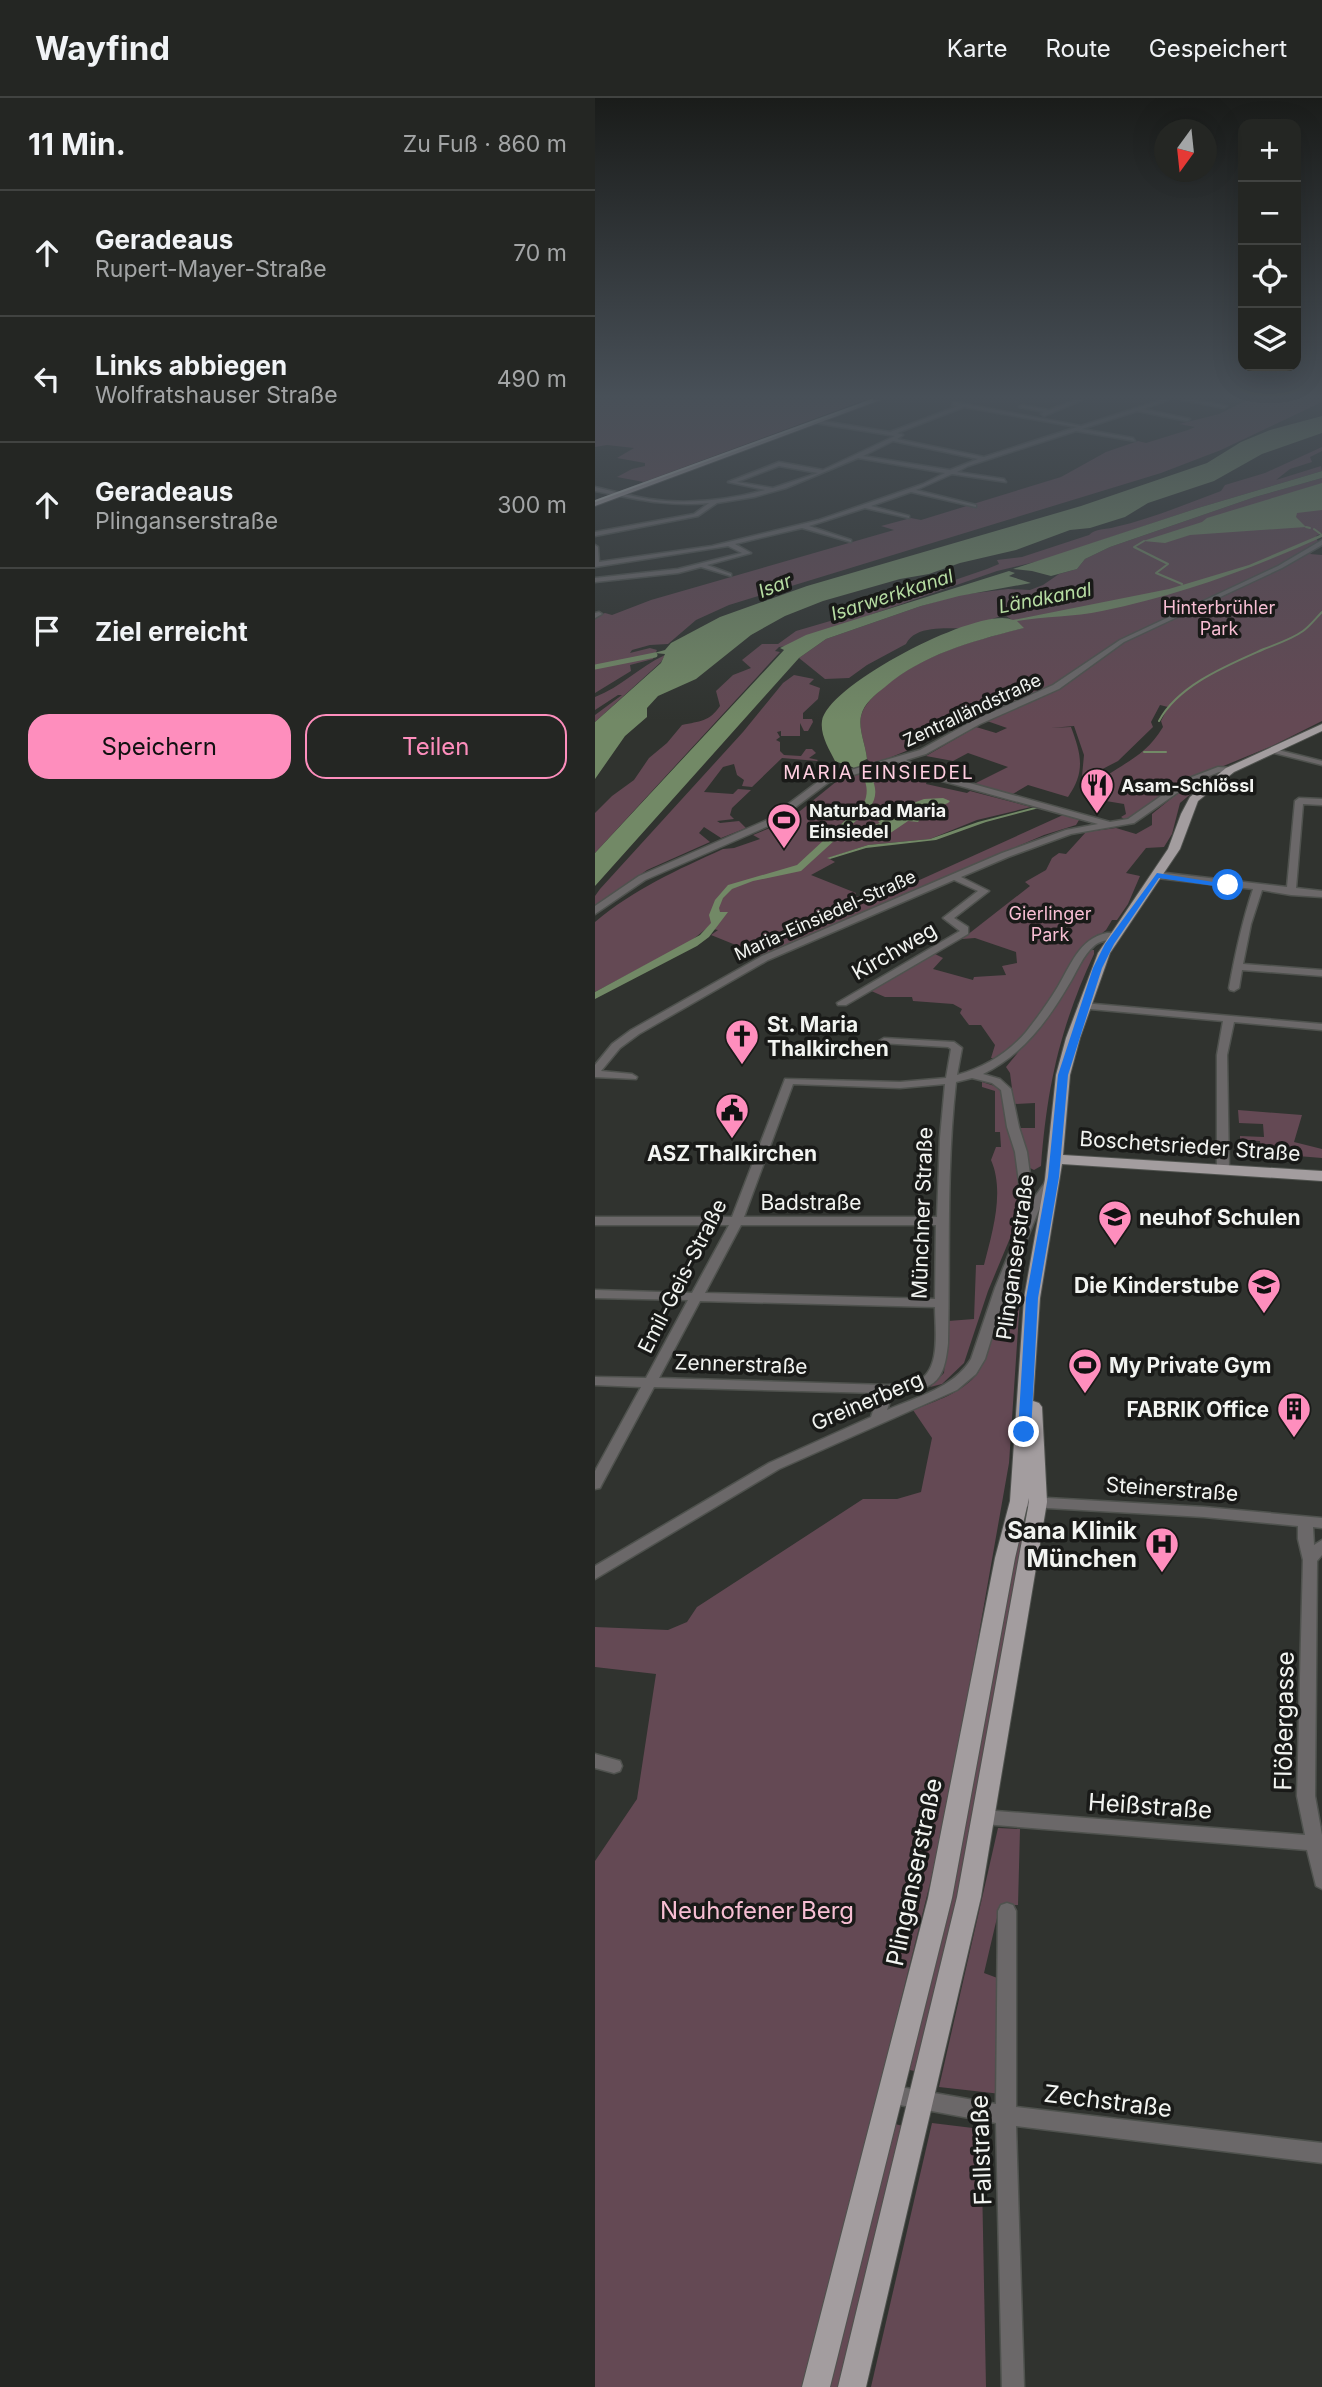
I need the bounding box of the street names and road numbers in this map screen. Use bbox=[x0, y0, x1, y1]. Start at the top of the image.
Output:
street label: Zentralländstraße bbox=[900, 669, 1044, 751]
street label: Maria-Einsiedel-Straße bbox=[731, 865, 919, 965]
street label: Kirchweg bbox=[847, 917, 941, 985]
street label: Boschetsrieder Straße bbox=[1079, 1126, 1301, 1166]
street label: Münchner Straße bbox=[907, 1127, 937, 1299]
street label: Plinganserstraße bbox=[991, 1173, 1039, 1341]
street label: Badstraße bbox=[760, 1190, 862, 1215]
street label: Emil-Geis-Straße bbox=[632, 1195, 732, 1357]
street label: Zennerstraße bbox=[674, 1349, 808, 1379]
street label: Greinerberg bbox=[807, 1366, 927, 1436]
street label: Steinerstraße bbox=[1105, 1472, 1239, 1506]
street label: Flößergasse bbox=[1268, 1651, 1300, 1791]
street label: Plinganserstraße bbox=[880, 1776, 948, 1968]
street label: Heißstraße bbox=[1087, 1787, 1213, 1825]
street label: Zechstraße bbox=[1042, 2079, 1174, 2123]
street label: Fallstraße bbox=[965, 2094, 997, 2206]

